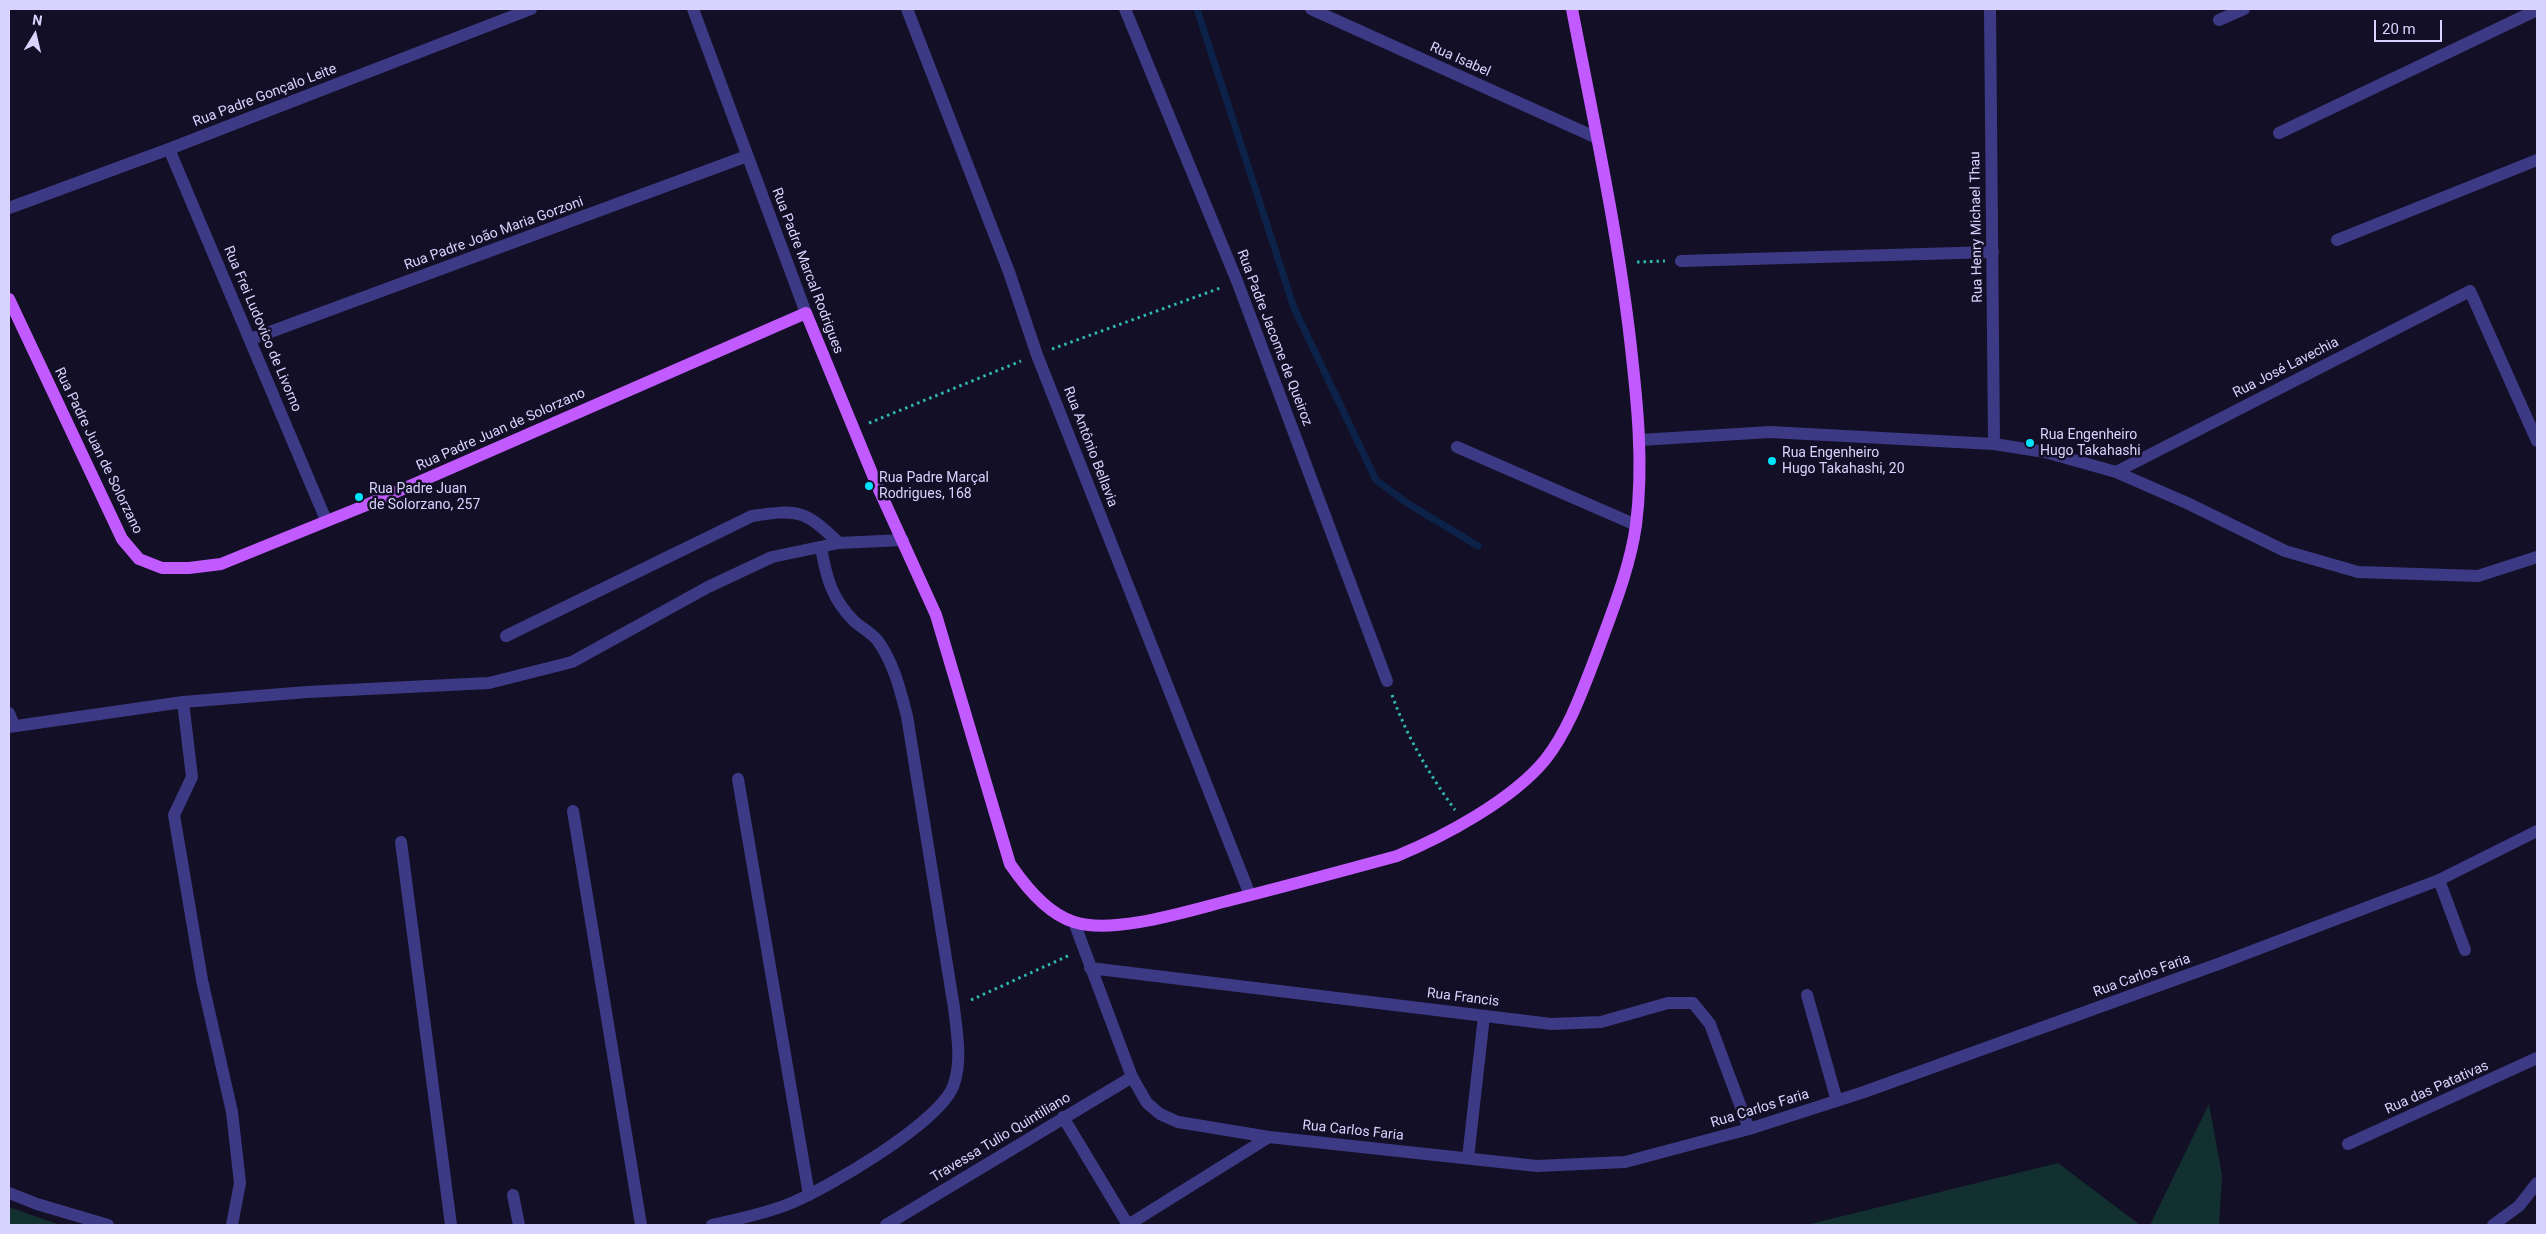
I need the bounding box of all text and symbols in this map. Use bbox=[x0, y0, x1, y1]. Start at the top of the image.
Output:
north arrow bbox=[10, 10, 60, 60]
scale bar bbox=[2376, 10, 2444, 42]
text: N bbox=[31, 12, 43, 29]
text: 20 m bbox=[2382, 20, 2416, 38]
street label: Rua Isabel bbox=[1427, 39, 1493, 81]
street label: Rua Padre Gonçalo Leite bbox=[191, 61, 339, 131]
street label: Rua Henry Michael Thau bbox=[1967, 151, 1987, 303]
street label: Rua Padre Marcal Rodrigues bbox=[768, 186, 846, 356]
street label: Rua Padre João Maria Gorzoni bbox=[402, 194, 586, 274]
street label: Rua Frei Ludovico de Livorno bbox=[219, 244, 305, 414]
street label: Rua Padre Jacome de Queiroz bbox=[1233, 247, 1315, 429]
street label: Rua José Lavechia bbox=[2230, 334, 2342, 402]
street label: Rua Padre Juan de Solorzano bbox=[50, 365, 146, 537]
street label: Rua Antônio Bellavia bbox=[1059, 384, 1121, 510]
street label: Rua Padre Juan de Solorzano bbox=[414, 385, 588, 475]
place label: Rua Engenheiro Hugo Takahashi bbox=[2040, 427, 2141, 460]
marker: Rua Engenheiro Hugo Takahashi bbox=[2024, 437, 2036, 449]
place label: Rua Engenheiro Hugo Takahashi, 20 bbox=[1782, 445, 1905, 478]
marker: Rua Engenheiro Hugo Takahashi, 20 bbox=[1766, 455, 1778, 467]
place label: Rua Padre Marçal Rodrigues, 168 bbox=[879, 470, 989, 502]
marker: Rua Padre Marçal Rodrigues, 168 bbox=[863, 480, 875, 492]
place label: Rua Padre Juan de Solorzano, 257 bbox=[369, 481, 480, 514]
marker: Rua Padre Juan de Solorzano, 257 bbox=[353, 491, 365, 503]
street label: Rua Carlos Faria bbox=[2091, 951, 2193, 1001]
street label: Rua Francis bbox=[1426, 985, 1500, 1011]
street label: Rua das Patativas bbox=[2383, 1058, 2491, 1118]
street label: Rua Carlos Faria bbox=[1709, 1086, 1811, 1132]
street label: Travessa Tulio Quintiliano bbox=[928, 1090, 1074, 1186]
street label: Rua Carlos Faria bbox=[1301, 1117, 1405, 1145]

